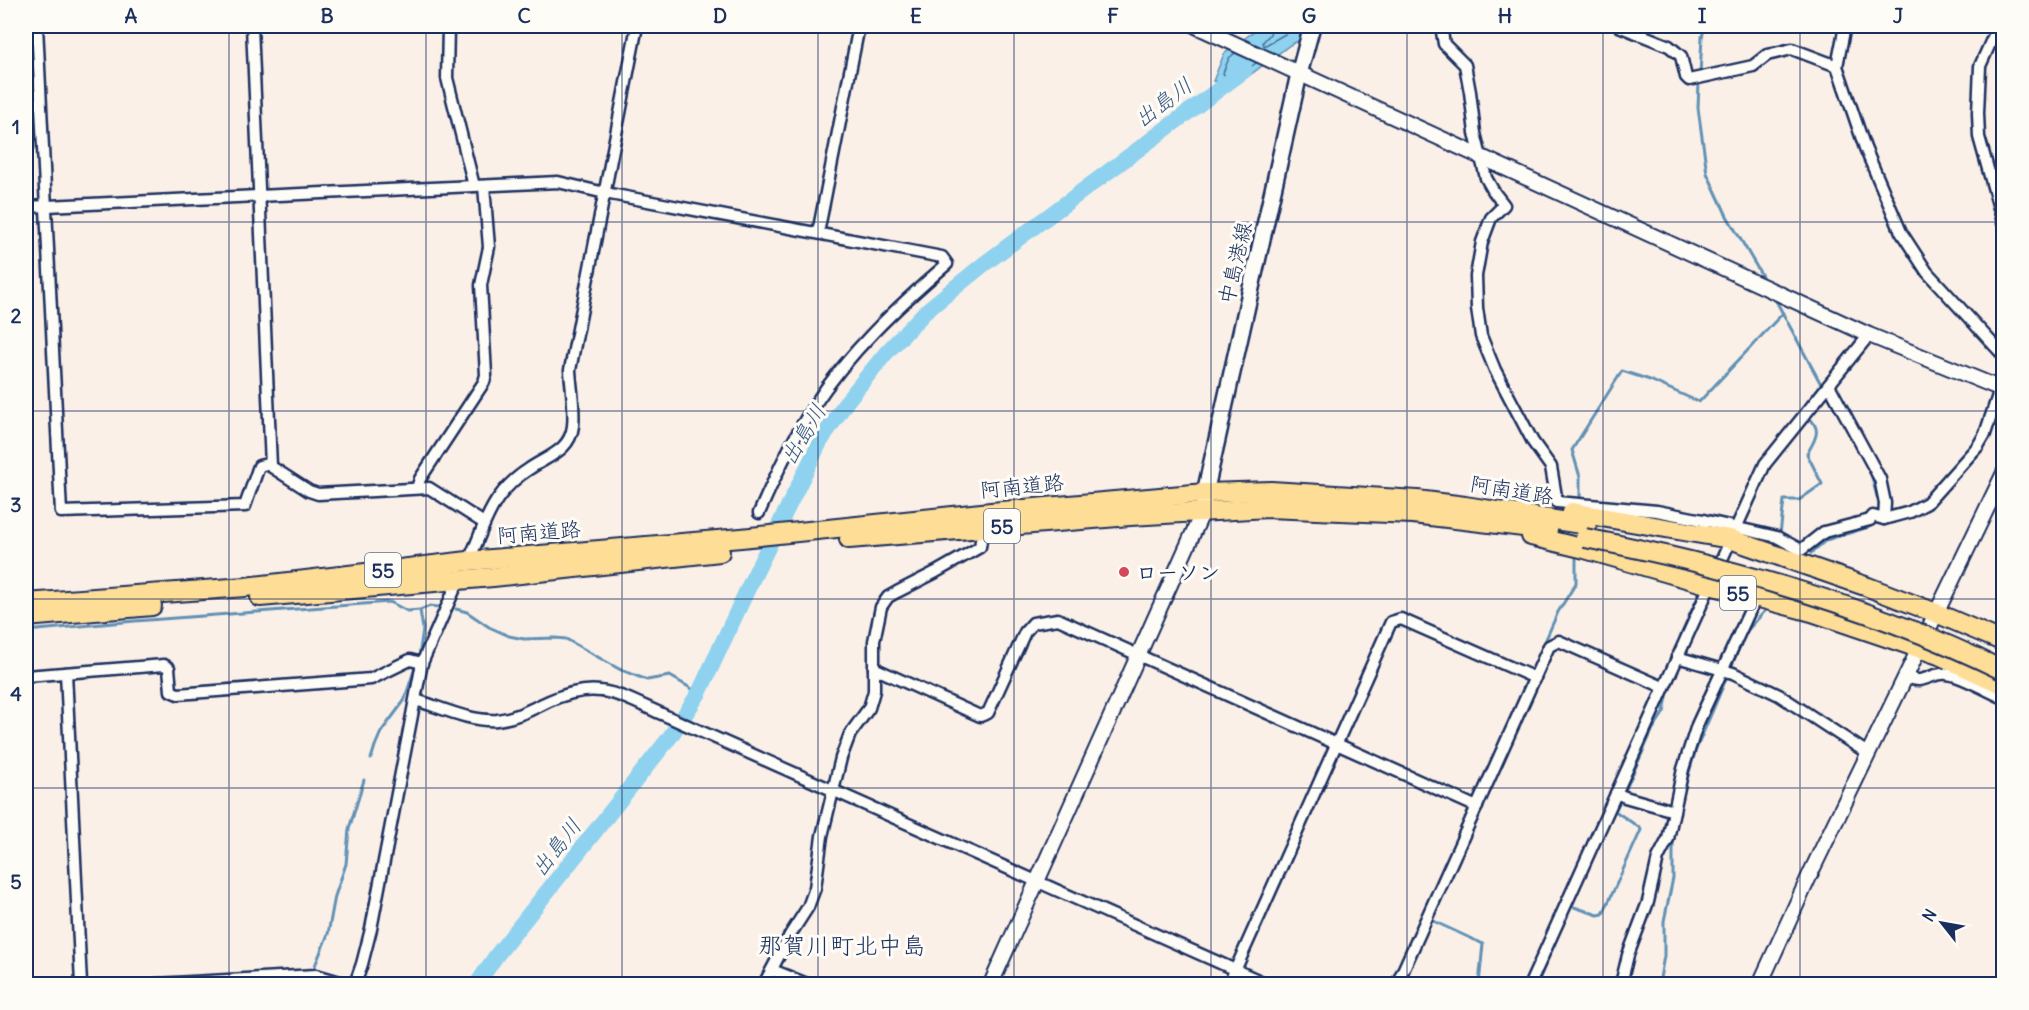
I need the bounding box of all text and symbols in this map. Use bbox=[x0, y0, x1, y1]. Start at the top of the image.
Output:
text: A bbox=[125, 3, 138, 28]
text: B bbox=[320, 3, 334, 28]
text: C bbox=[517, 3, 531, 28]
text: D bbox=[713, 3, 727, 28]
text: E bbox=[910, 3, 922, 28]
text: F bbox=[1107, 3, 1119, 28]
text: G bbox=[1302, 3, 1316, 28]
text: H bbox=[1498, 3, 1512, 28]
text: I bbox=[1698, 3, 1707, 28]
text: J bbox=[1893, 3, 1904, 28]
water label: 出島川 bbox=[1128, 71, 1198, 133]
text: 1 bbox=[12, 114, 20, 139]
street label: 中島港線 bbox=[1212, 219, 1258, 307]
text: 2 bbox=[11, 303, 22, 328]
water label: 出島川 bbox=[774, 398, 832, 470]
street label: 阿南道路 bbox=[979, 468, 1065, 504]
street label: 阿南道路 bbox=[1468, 470, 1556, 510]
text: 3 bbox=[10, 492, 22, 517]
road number: 55 bbox=[984, 509, 1020, 543]
street label: 阿南道路 bbox=[496, 515, 582, 549]
road number: 55 bbox=[365, 553, 401, 587]
place label: ローソン bbox=[1136, 559, 1220, 586]
marker: ローソン bbox=[1117, 565, 1131, 579]
road number: 55 bbox=[1720, 576, 1756, 610]
text: 4 bbox=[10, 681, 22, 706]
water label: 出島川 bbox=[525, 812, 587, 882]
text: 5 bbox=[10, 869, 22, 894]
north arrow bbox=[1912, 893, 1972, 953]
text: N bbox=[1918, 905, 1941, 925]
district label: 那賀川町北中島 bbox=[758, 930, 926, 960]

